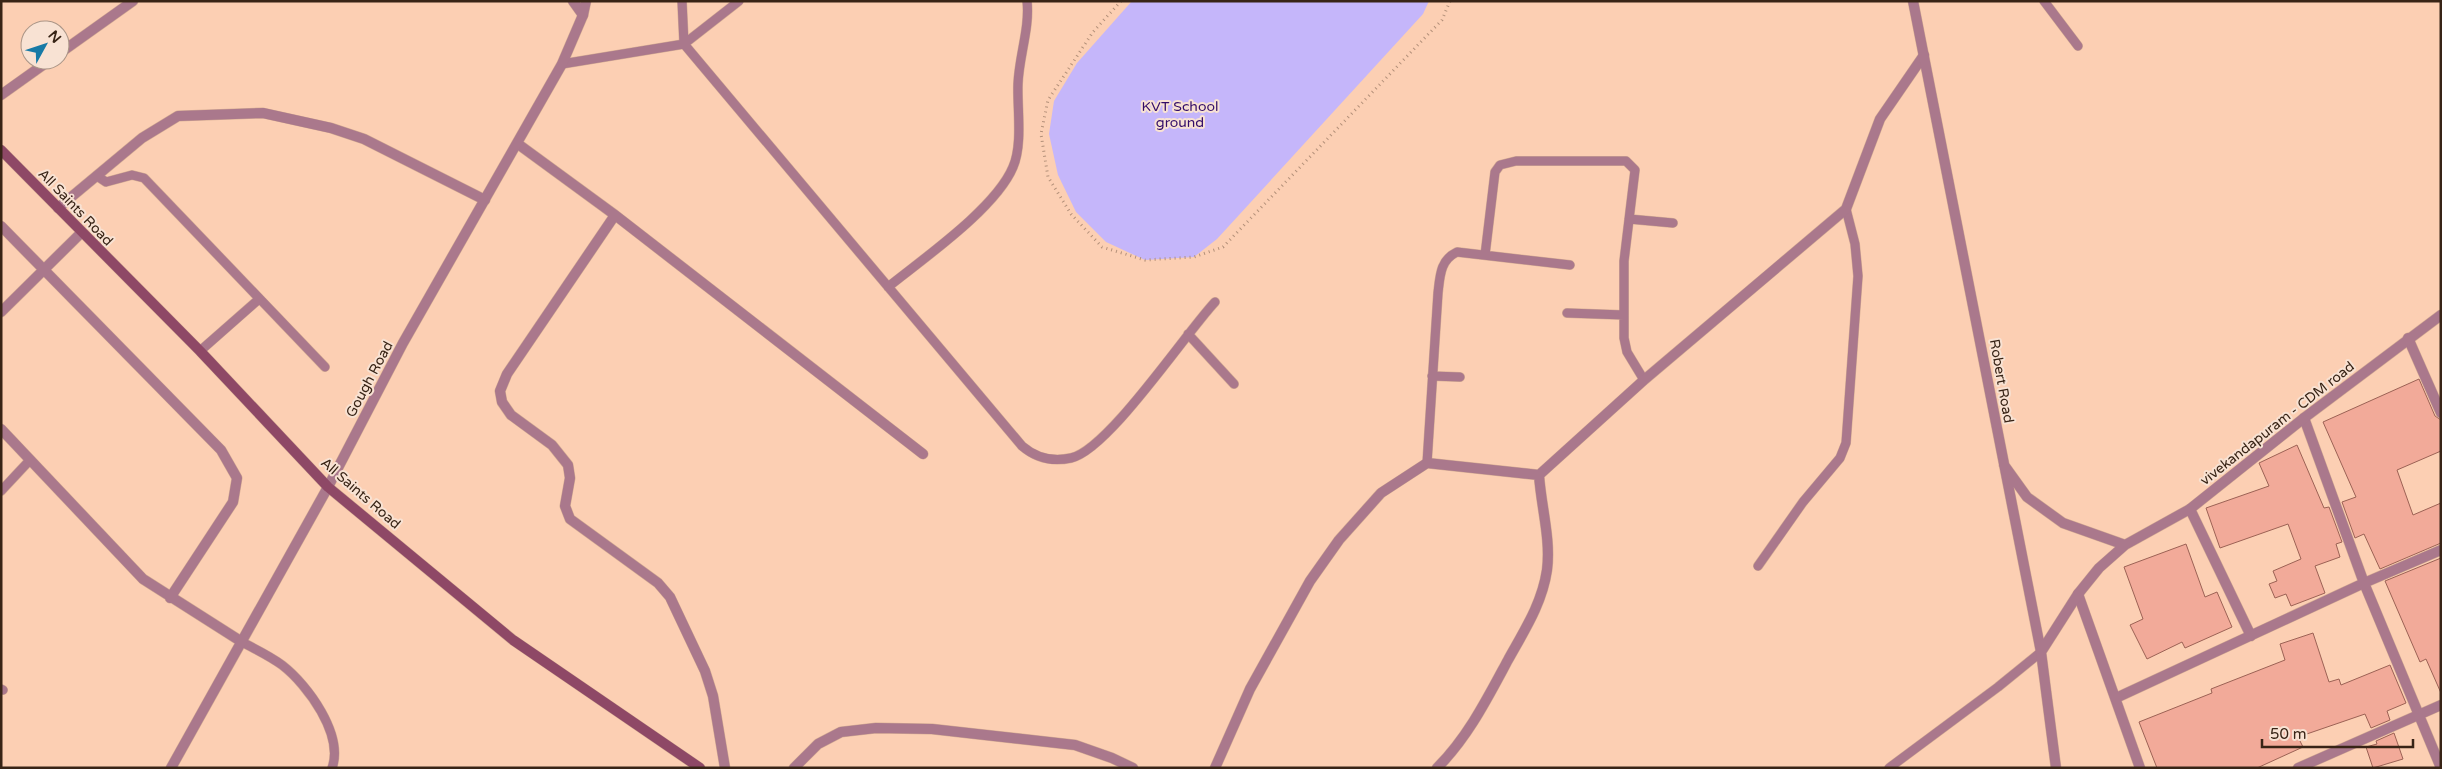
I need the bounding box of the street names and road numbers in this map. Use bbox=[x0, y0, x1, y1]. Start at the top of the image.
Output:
street label: All Saints Road bbox=[35, 165, 117, 249]
street label: Gough Road bbox=[342, 338, 397, 420]
street label: Robert Road bbox=[1986, 338, 2017, 424]
street label: vivekandapuram - CDM road bbox=[2197, 358, 2358, 489]
street label: All Saints Road bbox=[317, 454, 404, 533]

